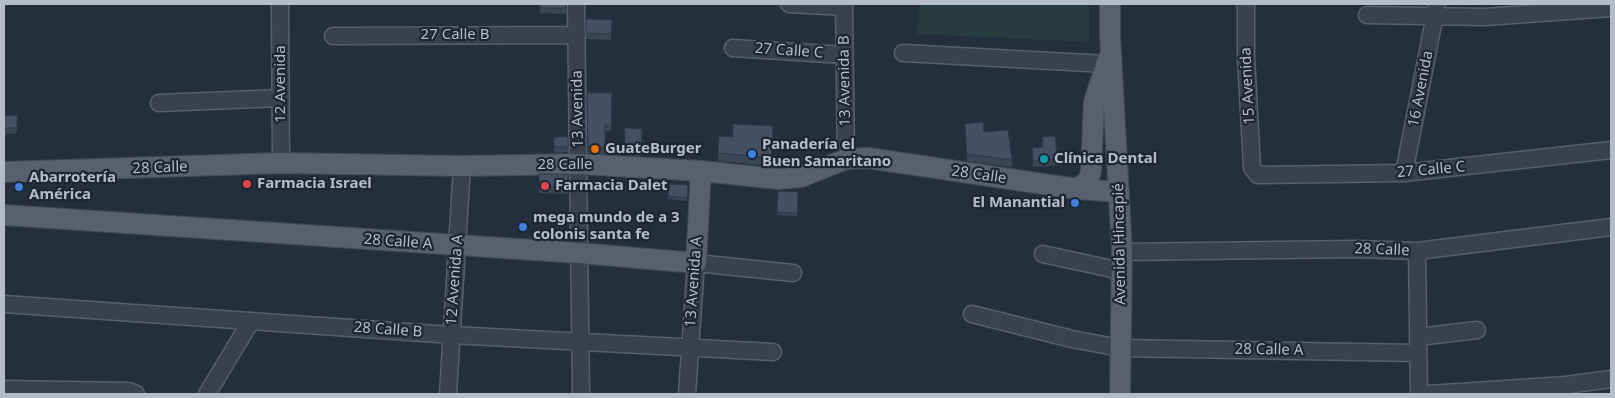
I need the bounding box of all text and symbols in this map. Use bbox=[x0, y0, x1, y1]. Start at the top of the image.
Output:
street label: 27 Calle B bbox=[421, 26, 489, 44]
street label: 13 Avenida B bbox=[835, 35, 855, 127]
street label: 27 Calle C bbox=[754, 40, 824, 62]
street label: 12 Avenida bbox=[272, 45, 290, 123]
street label: 15 Avenida bbox=[1237, 47, 1259, 125]
street label: 16 Avenida bbox=[1405, 49, 1437, 129]
street label: 13 Avenida bbox=[568, 70, 588, 148]
place label: Panadería el Buen Samaritano bbox=[762, 136, 891, 171]
place label: GuateBurger bbox=[605, 140, 701, 158]
marker: GuateBurger bbox=[589, 143, 601, 155]
marker: Panadería el Buen Samaritano bbox=[746, 148, 758, 160]
place label: Clínica Dental bbox=[1054, 150, 1157, 168]
marker: Clínica Dental bbox=[1038, 153, 1050, 165]
street label: 28 Calle bbox=[537, 156, 593, 174]
street label: 28 Calle bbox=[132, 158, 188, 178]
street label: 27 Calle C bbox=[1396, 158, 1466, 182]
street label: 28 Calle bbox=[950, 162, 1008, 188]
place label: Abarrotería América bbox=[29, 169, 116, 204]
place label: Farmacia Israel bbox=[257, 175, 372, 193]
place label: Farmacia Dalet bbox=[555, 177, 668, 195]
marker: Farmacia Israel bbox=[241, 178, 253, 190]
marker: Farmacia Dalet bbox=[539, 180, 551, 192]
marker: Abarrotería América bbox=[13, 181, 25, 193]
street label: Avenida Hincapié bbox=[1110, 183, 1130, 305]
place label: El Manantial bbox=[972, 194, 1065, 212]
marker: El Manantial bbox=[1069, 197, 1081, 209]
place label: mega mundo de a 3 colonis santa fe bbox=[533, 209, 680, 244]
marker: mega mundo de a 3 colonis santa fe bbox=[517, 221, 529, 233]
street label: 28 Calle A bbox=[363, 231, 433, 253]
street label: 12 Avenida A bbox=[443, 234, 467, 326]
street label: 13 Avenida A bbox=[682, 236, 706, 328]
street label: 28 Calle bbox=[1354, 240, 1410, 260]
street label: 28 Calle B bbox=[353, 319, 423, 341]
street label: 28 Calle A bbox=[1235, 340, 1303, 360]

